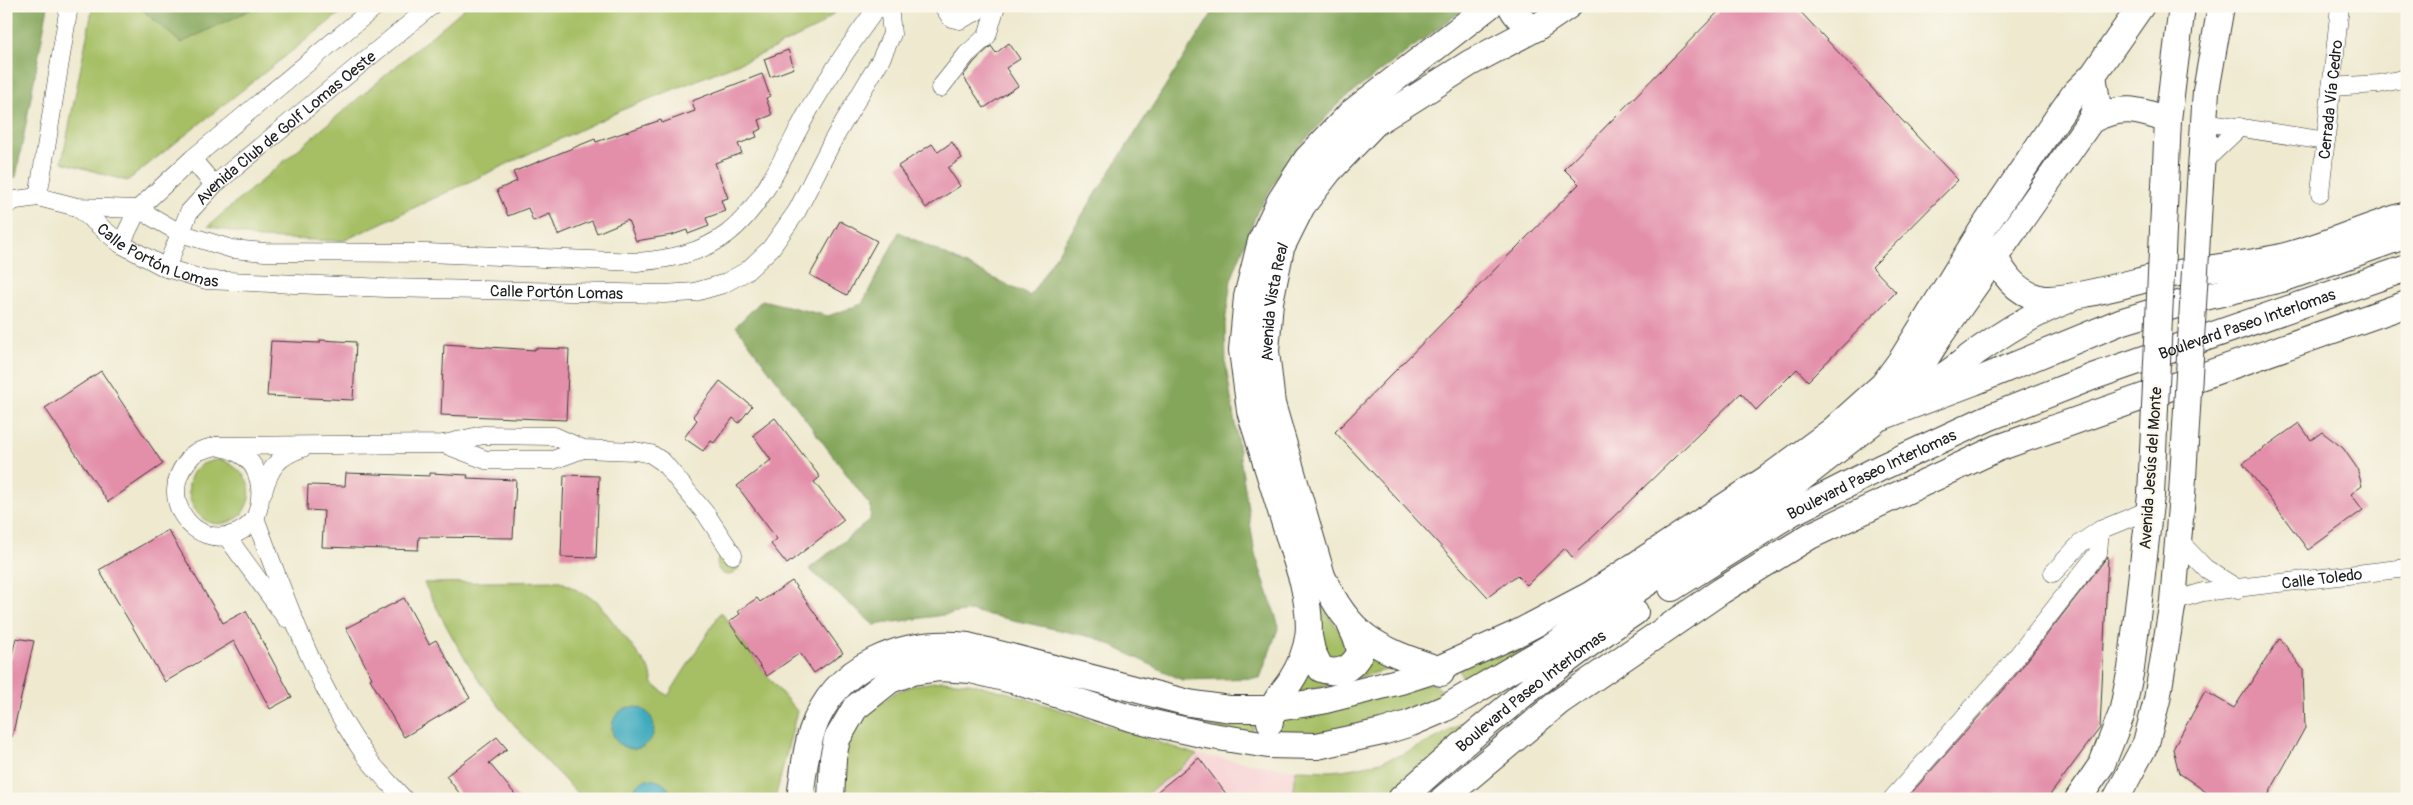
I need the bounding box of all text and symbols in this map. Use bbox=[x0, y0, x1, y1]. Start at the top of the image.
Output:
street label: Cerrada Vía Cedro bbox=[2315, 38, 2347, 160]
street label: Avenida Club de Golf Lomas Oeste bbox=[192, 47, 380, 209]
street label: Calle Portón Lomas bbox=[92, 219, 219, 292]
street label: Avenida Vista Real bbox=[1257, 239, 1293, 363]
street label: Calle Portón Lomas bbox=[490, 281, 623, 304]
street label: Boulevard Paseo Interlomas bbox=[2156, 285, 2338, 364]
street label: Avenida Jesús del Monte bbox=[2135, 386, 2167, 550]
street label: Boulevard Paseo Interlomas bbox=[1784, 425, 1960, 524]
street label: Calle Toledo bbox=[2281, 564, 2364, 594]
street label: Boulevard Paseo Interlomas bbox=[1452, 626, 1610, 757]

